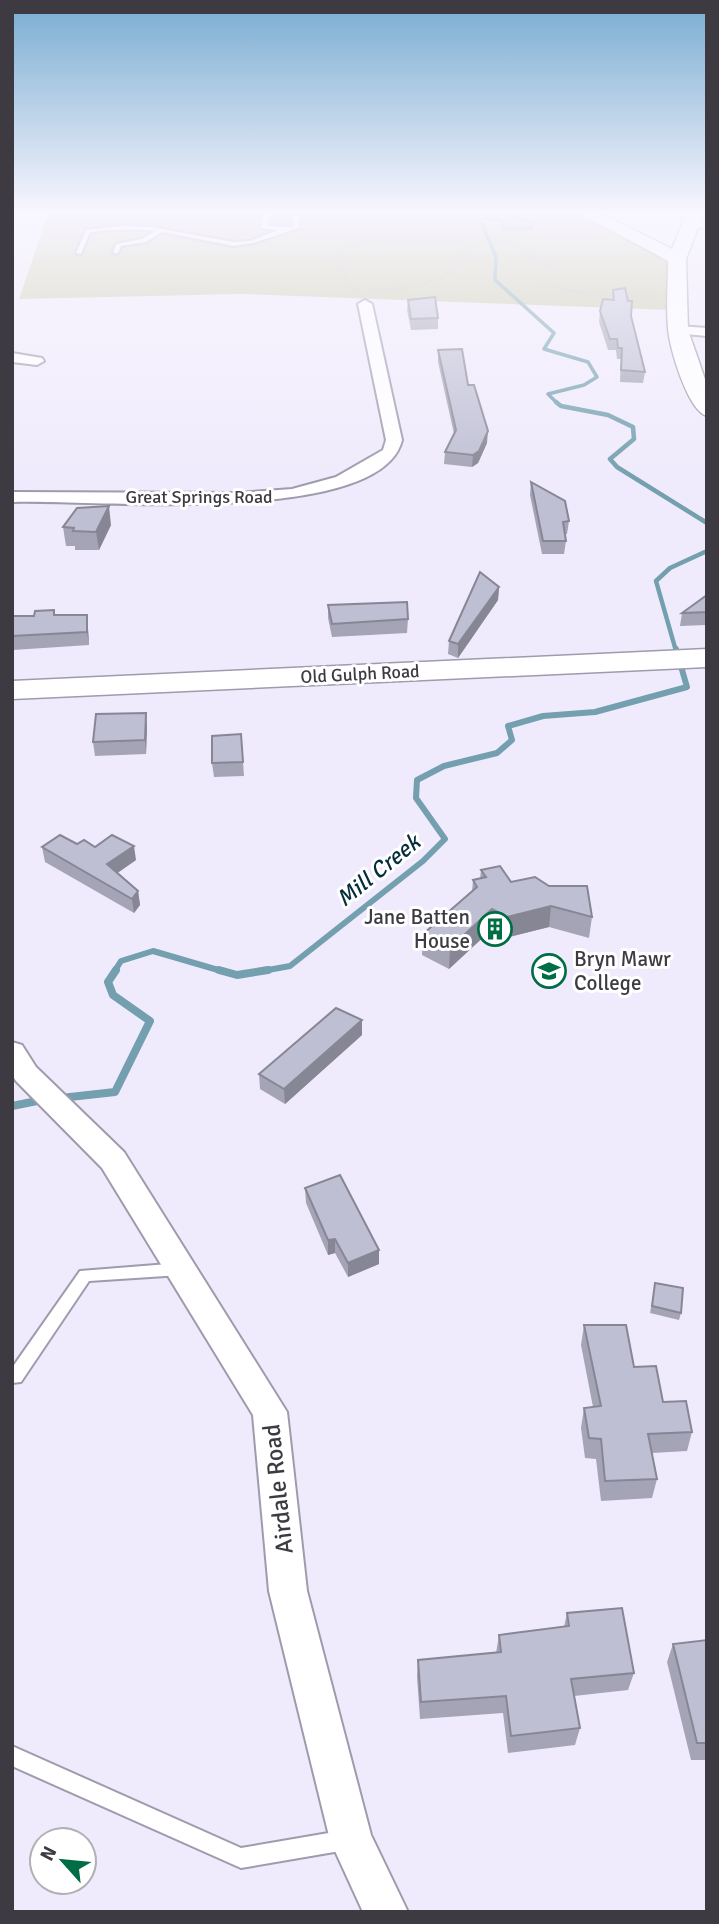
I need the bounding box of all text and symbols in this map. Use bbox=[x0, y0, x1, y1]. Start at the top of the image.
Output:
street label: Great Springs Road bbox=[125, 486, 273, 508]
street label: Old Gulph Road bbox=[300, 660, 420, 688]
water label: Mill Creek bbox=[330, 826, 428, 913]
place label: Jane Batten House bbox=[364, 904, 470, 954]
building icon: Jane Batten House bbox=[476, 910, 514, 948]
place label: Bryn Mawr College bbox=[574, 946, 671, 996]
school or university icon: Bryn Mawr College bbox=[530, 952, 568, 990]
street label: Airdale Road bbox=[256, 1423, 300, 1555]
north arrow bbox=[28, 1826, 98, 1896]
text: N bbox=[35, 1842, 62, 1865]

